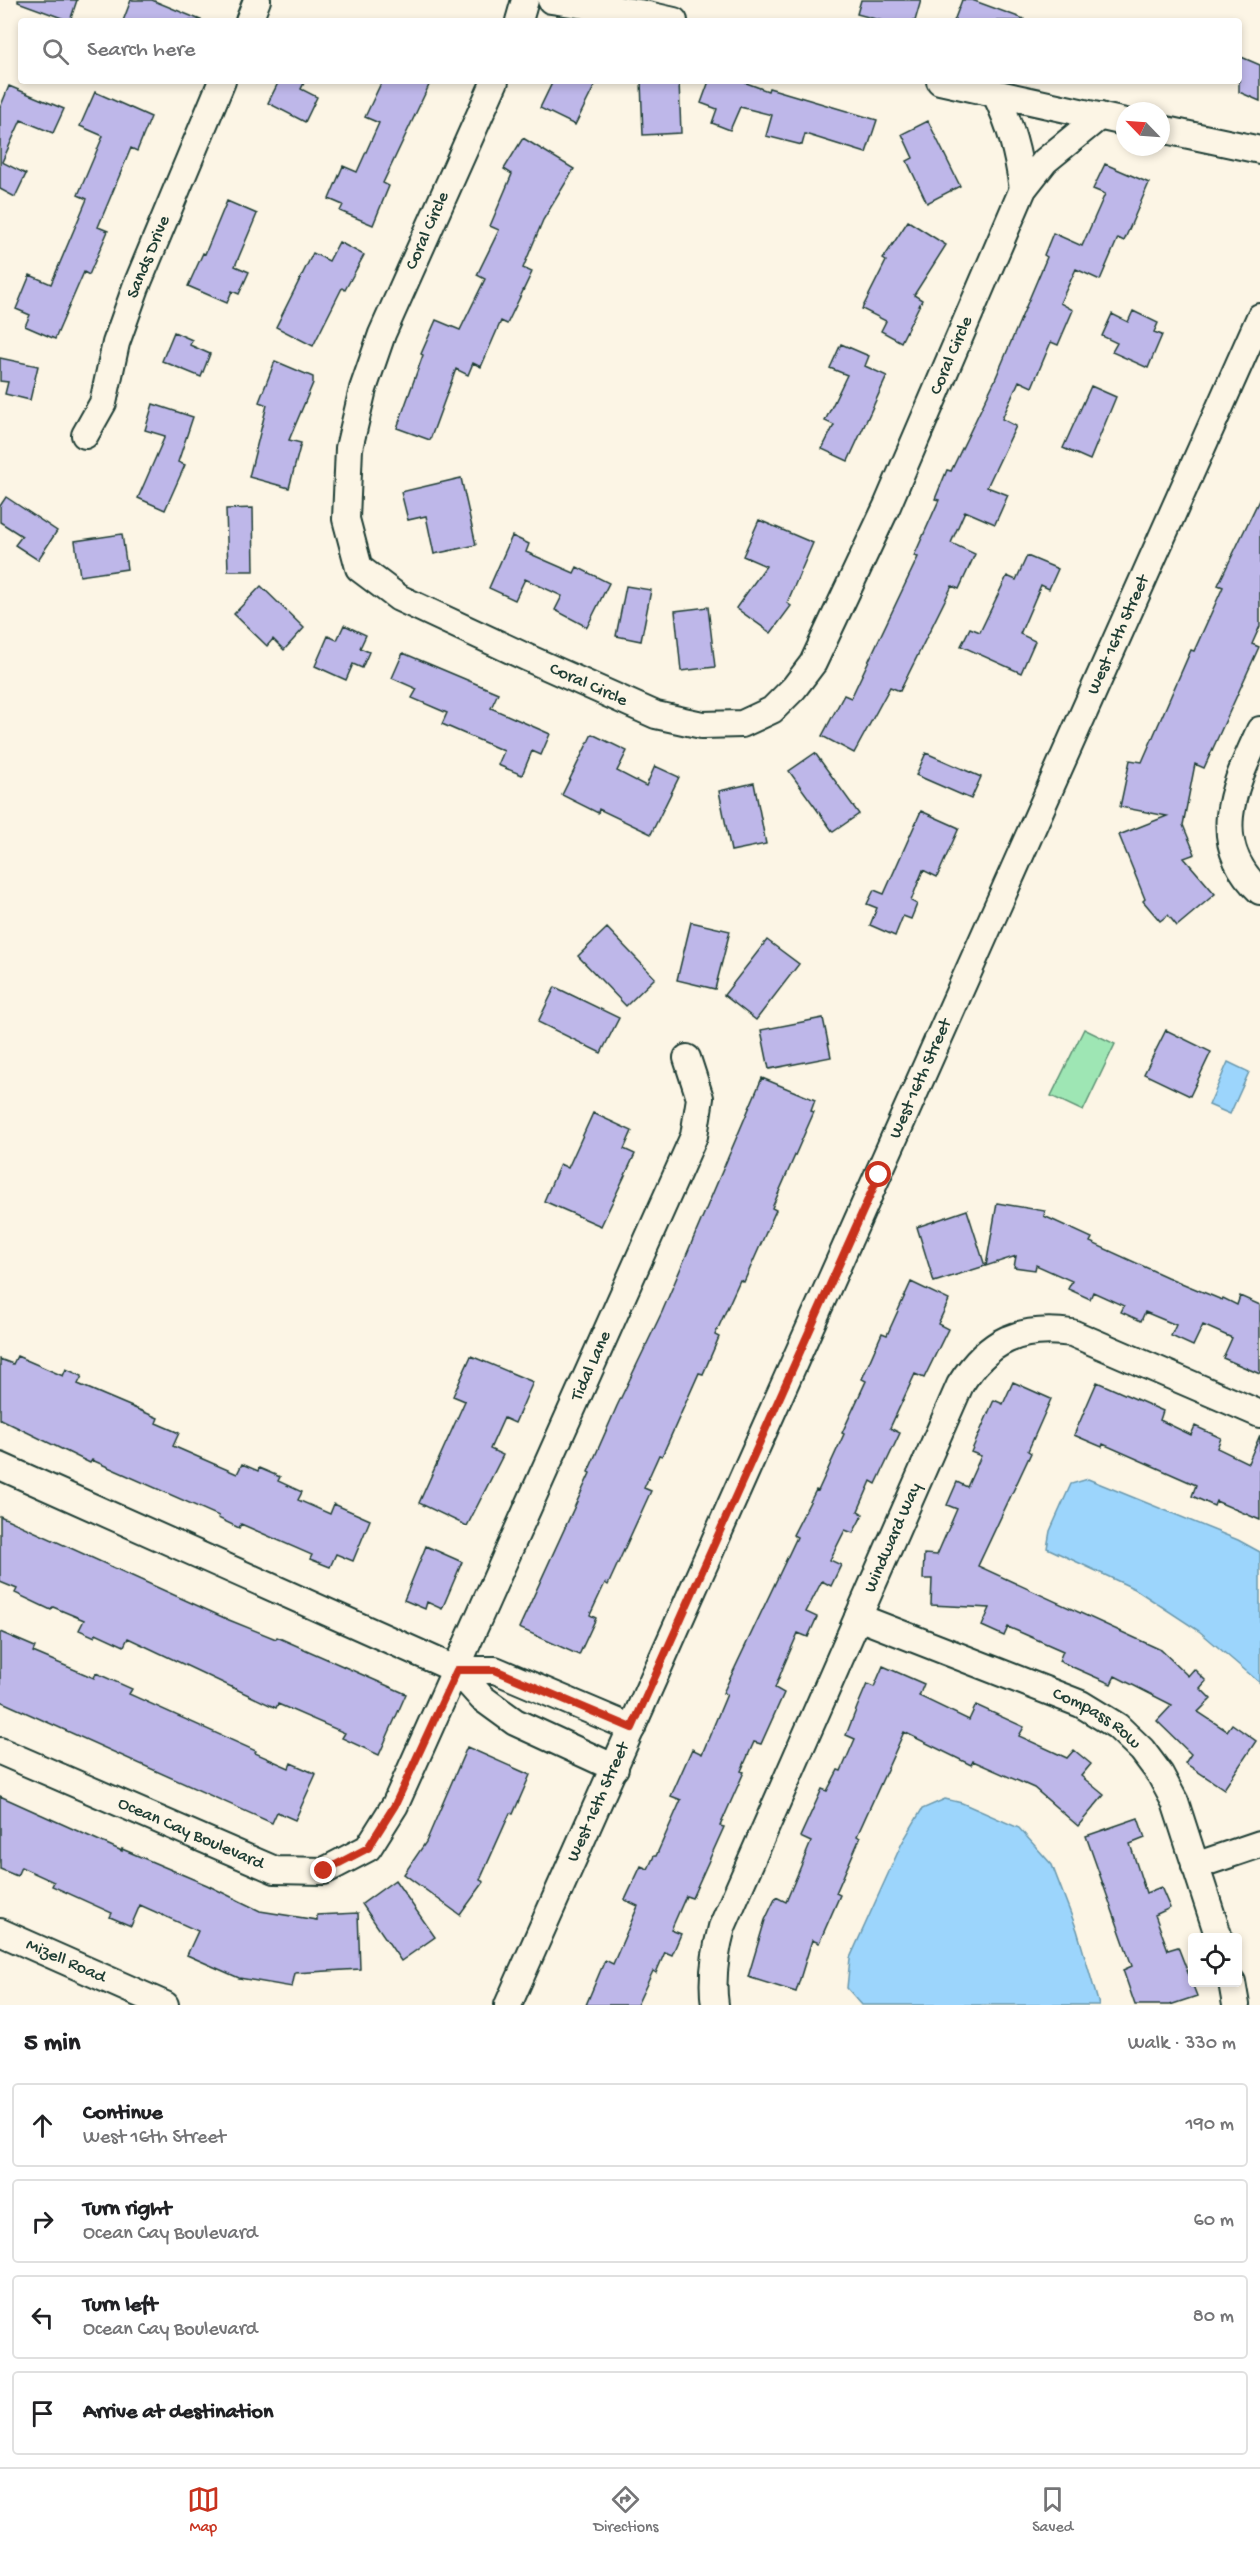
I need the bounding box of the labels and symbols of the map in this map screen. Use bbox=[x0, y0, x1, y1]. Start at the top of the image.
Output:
north arrow bbox=[1116, 102, 1170, 156]
street label: Coral Circle bbox=[402, 188, 455, 273]
street label: Sands Drive bbox=[122, 212, 175, 301]
street label: Coral Circle bbox=[925, 313, 978, 398]
street label: West 16th Street bbox=[1083, 570, 1155, 698]
street label: Coral Circle bbox=[546, 658, 631, 712]
street label: West 16th Street bbox=[885, 1014, 957, 1142]
route start bbox=[865, 1161, 891, 1187]
street label: Tidal Lane bbox=[566, 1327, 616, 1405]
street label: Windward Way bbox=[860, 1480, 926, 1596]
street label: Compass Row bbox=[1049, 1683, 1145, 1754]
street label: West 16th Street bbox=[563, 1738, 635, 1865]
street label: Ocean Cay Boulevard bbox=[115, 1793, 268, 1875]
route end bbox=[310, 1857, 336, 1883]
street label: Mizell Road bbox=[23, 1934, 110, 1989]

